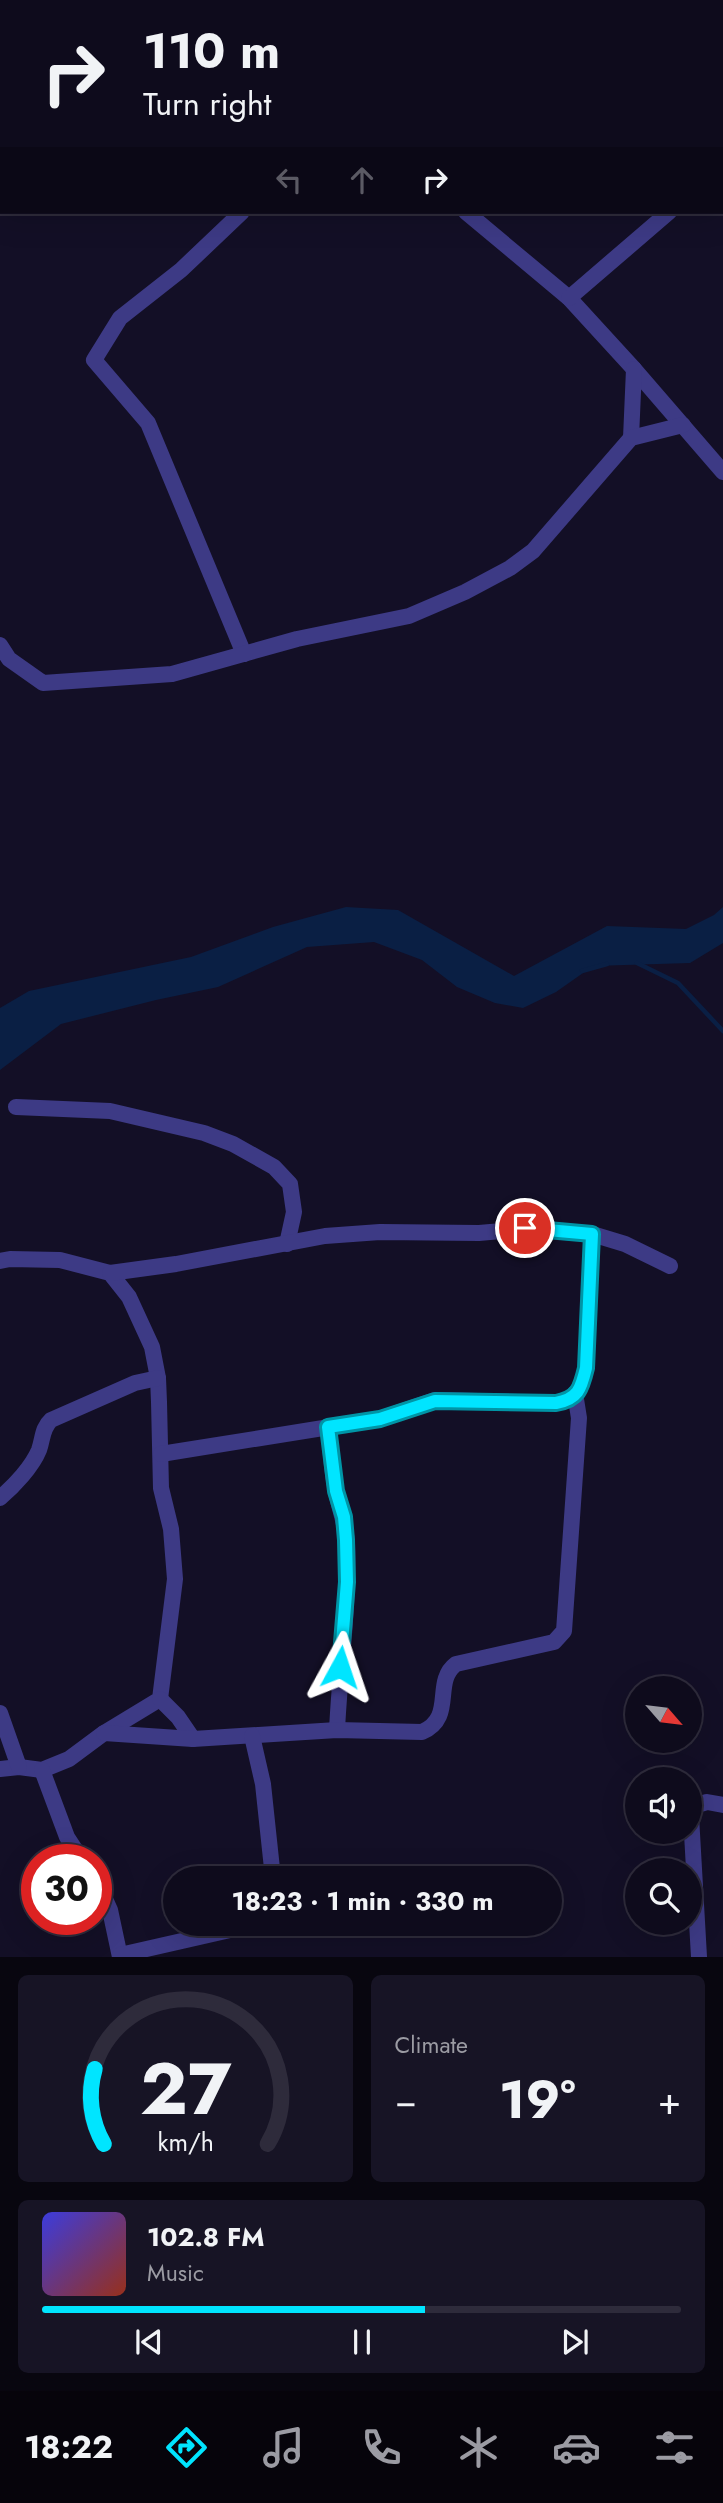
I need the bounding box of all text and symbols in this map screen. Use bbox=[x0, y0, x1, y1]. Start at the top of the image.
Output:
text: 110 m bbox=[143, 16, 280, 86]
icon: right bbox=[28, 28, 119, 119]
text: Turn right bbox=[143, 81, 272, 127]
icon: left bbox=[270, 161, 308, 199]
icon: ahead bbox=[343, 161, 381, 199]
icon: right bbox=[416, 161, 454, 199]
pin bbox=[495, 1198, 555, 1258]
icon: arrive bbox=[506, 1209, 544, 1247]
position arrow bbox=[303, 1630, 377, 1704]
north arrow bbox=[625, 1676, 702, 1754]
map controls bbox=[625, 1676, 702, 1935]
button: sound bbox=[625, 1767, 702, 1844]
speed limit sign: 30 bbox=[21, 1844, 112, 1935]
button: search bbox=[625, 1858, 702, 1935]
text: 18:23 · 1 min · 330 m bbox=[231, 1882, 494, 1920]
text: Climate bbox=[395, 2028, 468, 2062]
text: 27 bbox=[139, 2037, 231, 2142]
text: 19° bbox=[499, 2062, 576, 2138]
text: − bbox=[395, 2073, 417, 2128]
text: + bbox=[658, 2073, 681, 2128]
text: km/h bbox=[157, 2124, 214, 2160]
text: 102.8 FM bbox=[147, 2218, 265, 2256]
text: Music bbox=[147, 2256, 204, 2290]
icon: previous bbox=[130, 2323, 168, 2361]
icon: pause bbox=[343, 2323, 381, 2361]
icon: next bbox=[556, 2323, 594, 2361]
icon: directions bbox=[162, 2423, 211, 2472]
icon: music bbox=[259, 2423, 308, 2472]
icon: phone bbox=[357, 2423, 406, 2472]
icon: climate bbox=[454, 2423, 503, 2472]
icon: car bbox=[552, 2423, 601, 2472]
icon: filters bbox=[650, 2423, 699, 2472]
text: 18:22 bbox=[24, 2424, 113, 2470]

